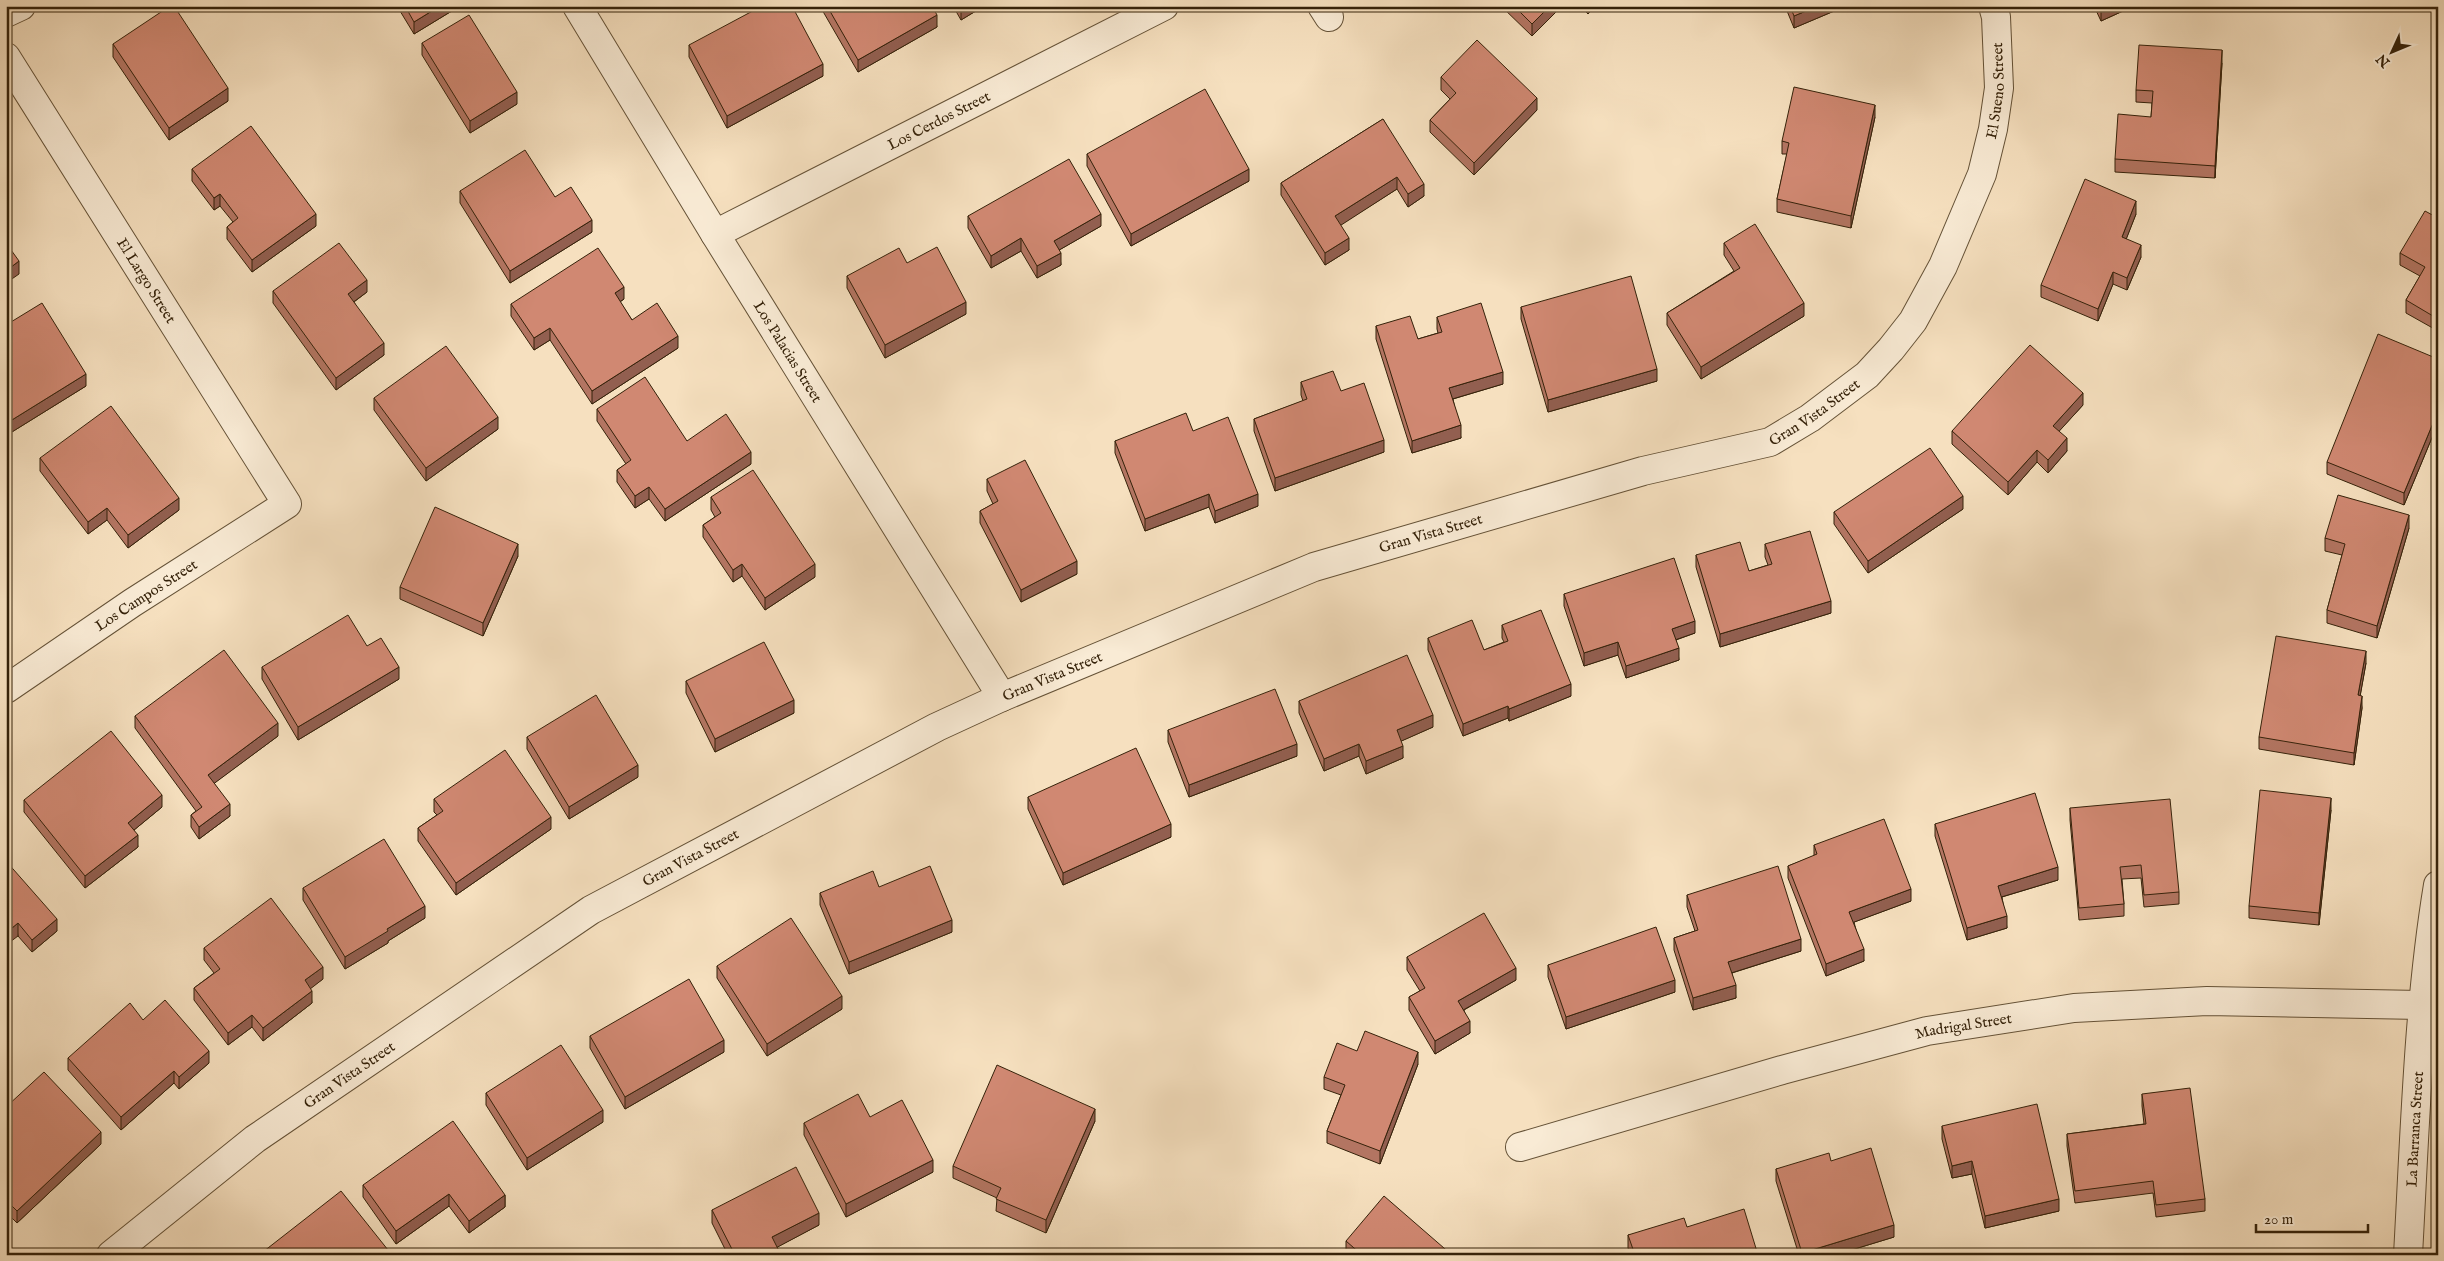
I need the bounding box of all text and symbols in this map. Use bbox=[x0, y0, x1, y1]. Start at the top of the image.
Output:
north arrow bbox=[2366, 28, 2416, 78]
street label: El Sueno Street bbox=[1982, 42, 2009, 141]
text: N bbox=[2373, 50, 2395, 72]
street label: Los Cerdos Street bbox=[885, 87, 994, 155]
street label: El Largo Street bbox=[112, 235, 180, 327]
street label: Los Palacias Street bbox=[749, 298, 826, 406]
street label: Gran Vista Street bbox=[1766, 375, 1864, 450]
street label: Gran Vista Street bbox=[1377, 509, 1485, 557]
street label: Los Campos Street bbox=[92, 555, 201, 636]
street label: Gran Vista Street bbox=[1000, 647, 1105, 706]
street label: Gran Vista Street bbox=[639, 825, 742, 891]
street label: Madrigal Street bbox=[1913, 1009, 2013, 1044]
street label: Gran Vista Street bbox=[300, 1037, 399, 1113]
street label: La Barranca Street bbox=[2403, 1071, 2428, 1188]
scale bar bbox=[2256, 1201, 2369, 1233]
text: 20 m bbox=[2264, 1210, 2294, 1229]

